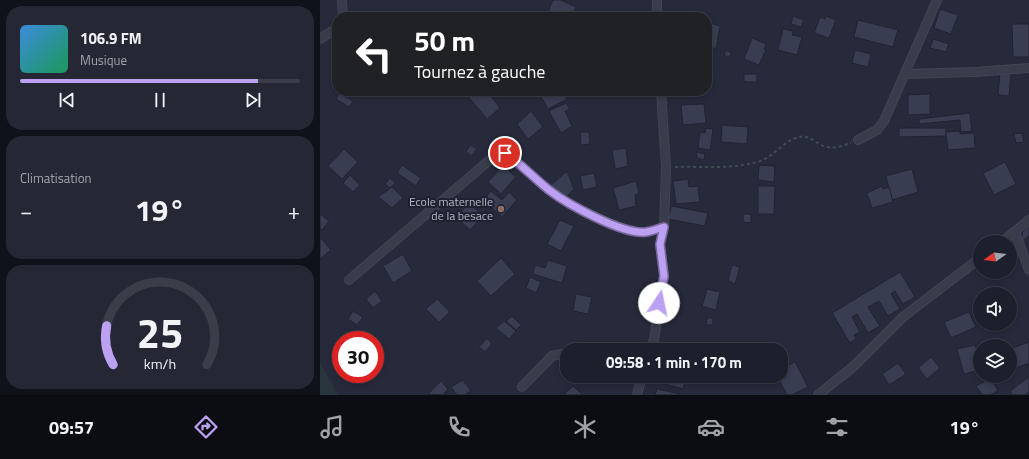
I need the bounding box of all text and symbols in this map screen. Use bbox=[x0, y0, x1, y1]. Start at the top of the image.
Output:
text: 50 m bbox=[414, 19, 475, 62]
text: 106.9 FM bbox=[80, 27, 142, 50]
icon: left bbox=[348, 28, 400, 80]
text: Musique bbox=[80, 50, 127, 70]
text: Tournez à gauche bbox=[414, 58, 545, 85]
icon: previous bbox=[56, 89, 78, 111]
icon: pause bbox=[149, 89, 171, 111]
icon: next bbox=[242, 89, 264, 111]
pin bbox=[488, 136, 522, 170]
icon: arrive bbox=[494, 142, 516, 164]
text: Climatisation bbox=[20, 168, 92, 188]
text: 19° bbox=[135, 187, 185, 233]
place label: Ecole maternelle de la besace bbox=[409, 192, 493, 225]
text: − bbox=[20, 194, 32, 228]
text: + bbox=[288, 194, 300, 228]
marker: Ecole maternelle de la besace bbox=[496, 204, 506, 214]
north arrow bbox=[973, 235, 1017, 279]
map controls bbox=[973, 235, 1017, 383]
position arrow bbox=[638, 282, 680, 324]
button: sound bbox=[973, 287, 1017, 331]
text: 25 bbox=[137, 301, 183, 364]
speed limit sign: 30 bbox=[332, 331, 384, 383]
button: layers bbox=[973, 339, 1017, 383]
text: 09:58 · 1 min · 170 m bbox=[606, 351, 742, 374]
text: km/h bbox=[144, 353, 176, 375]
icon: directions bbox=[192, 413, 220, 441]
icon: music bbox=[318, 413, 346, 441]
icon: phone bbox=[445, 413, 473, 441]
icon: climate bbox=[571, 413, 599, 441]
icon: car bbox=[697, 413, 725, 441]
icon: filters bbox=[823, 413, 851, 441]
text: 09:57 bbox=[49, 414, 94, 441]
text: 19° bbox=[950, 414, 980, 441]

